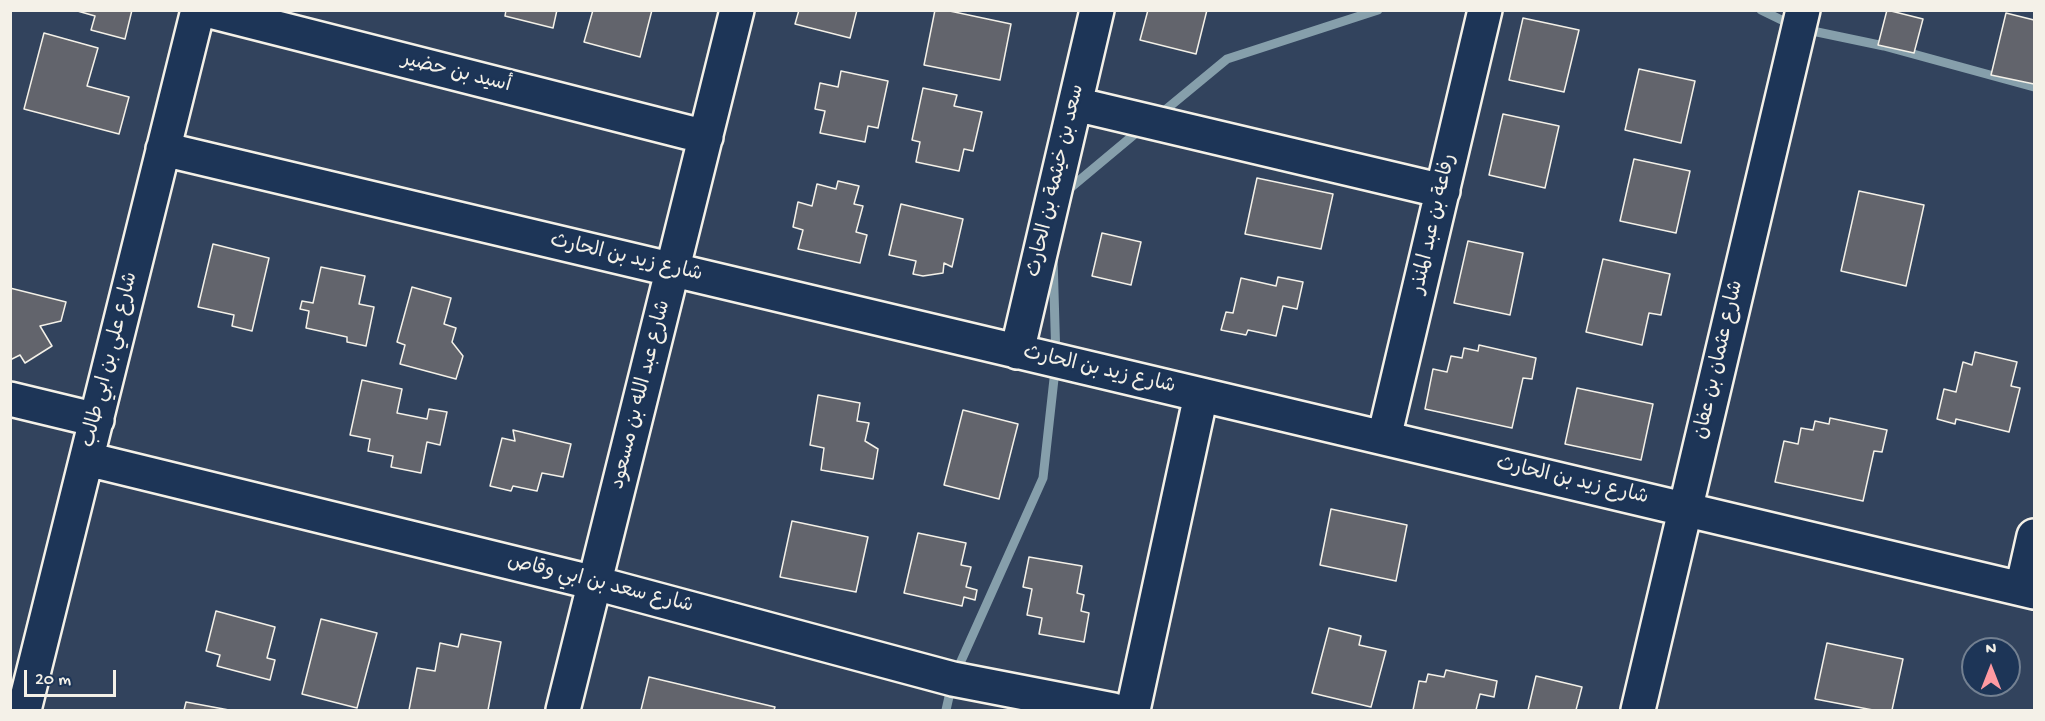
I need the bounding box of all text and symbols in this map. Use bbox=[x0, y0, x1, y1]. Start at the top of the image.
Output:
street label: أسيد بن حضير bbox=[399, 49, 513, 99]
street label: سعد بن خيثمة بن الحارث bbox=[1023, 82, 1091, 280]
street label: رفاعة بن عبد المنذر bbox=[1407, 152, 1463, 296]
street label: شارع زيد بن الحارث bbox=[548, 230, 704, 288]
street label: شارع علي بن ابي طالب bbox=[78, 270, 144, 450]
street label: شارع عثمان بن عفان bbox=[1690, 278, 1750, 442]
street label: شارع عبد الله بن مسعود bbox=[607, 298, 677, 492]
street label: شارع زيد بن الحارث bbox=[1021, 342, 1177, 400]
street label: شارع زيد بن الحارث bbox=[1494, 453, 1650, 511]
street label: شارع سعد بن ابي وقاص bbox=[505, 550, 695, 620]
north arrow bbox=[1961, 637, 2021, 697]
text: N bbox=[1986, 641, 1996, 660]
scale bar bbox=[27, 658, 118, 696]
text: 20 m bbox=[35, 670, 71, 691]

